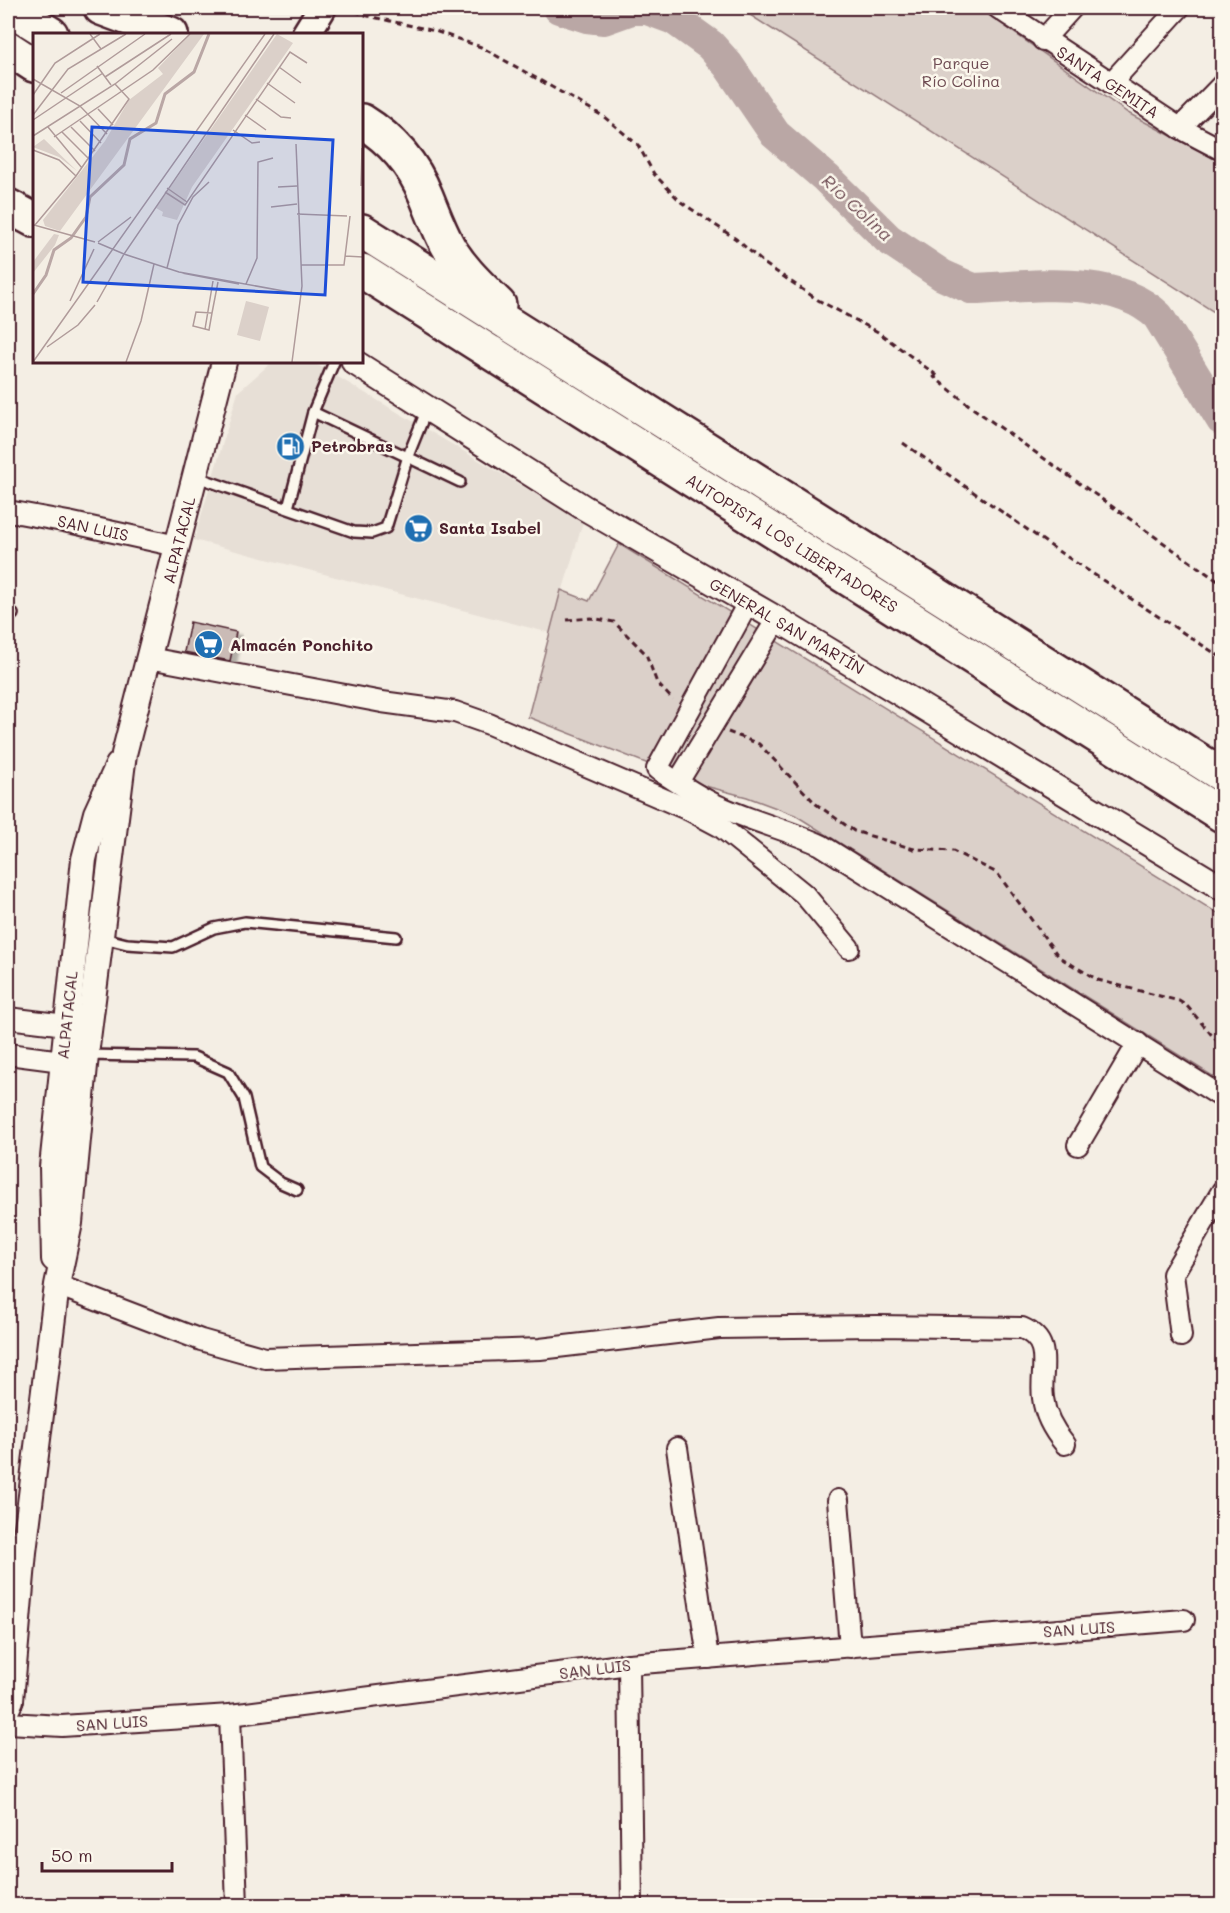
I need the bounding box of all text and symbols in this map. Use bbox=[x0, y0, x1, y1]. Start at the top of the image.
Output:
inset map bbox=[33, 33, 363, 363]
street label: SANTA GEMITA bbox=[1053, 41, 1163, 122]
park label: Parque Río Colina bbox=[922, 52, 1000, 91]
water label: Río Colina bbox=[817, 168, 898, 246]
fuel station icon: Petrobras bbox=[274, 430, 306, 462]
place label: Petrobras bbox=[311, 435, 393, 456]
street label: AUTOPISTA LOS LIBERTADORES bbox=[682, 468, 902, 617]
street label: ALPATACAL bbox=[158, 494, 200, 586]
street label: SAN LUIS bbox=[56, 510, 131, 545]
supermarket icon: Santa Isabel bbox=[402, 512, 434, 544]
place label: Santa Isabel bbox=[439, 517, 541, 538]
street label: GENERAL SAN MARTÍN bbox=[706, 573, 869, 679]
supermarket icon: Almacén Ponchito bbox=[193, 629, 225, 661]
place label: Almacén Ponchito bbox=[230, 634, 373, 655]
street label: ALPATACAL bbox=[51, 969, 82, 1060]
street label: SAN LUIS bbox=[1042, 1616, 1116, 1641]
street label: SAN LUIS bbox=[558, 1654, 632, 1683]
street label: SAN LUIS bbox=[75, 1710, 149, 1735]
scale bar bbox=[42, 1835, 172, 1873]
text: 50 m bbox=[51, 1843, 93, 1867]

